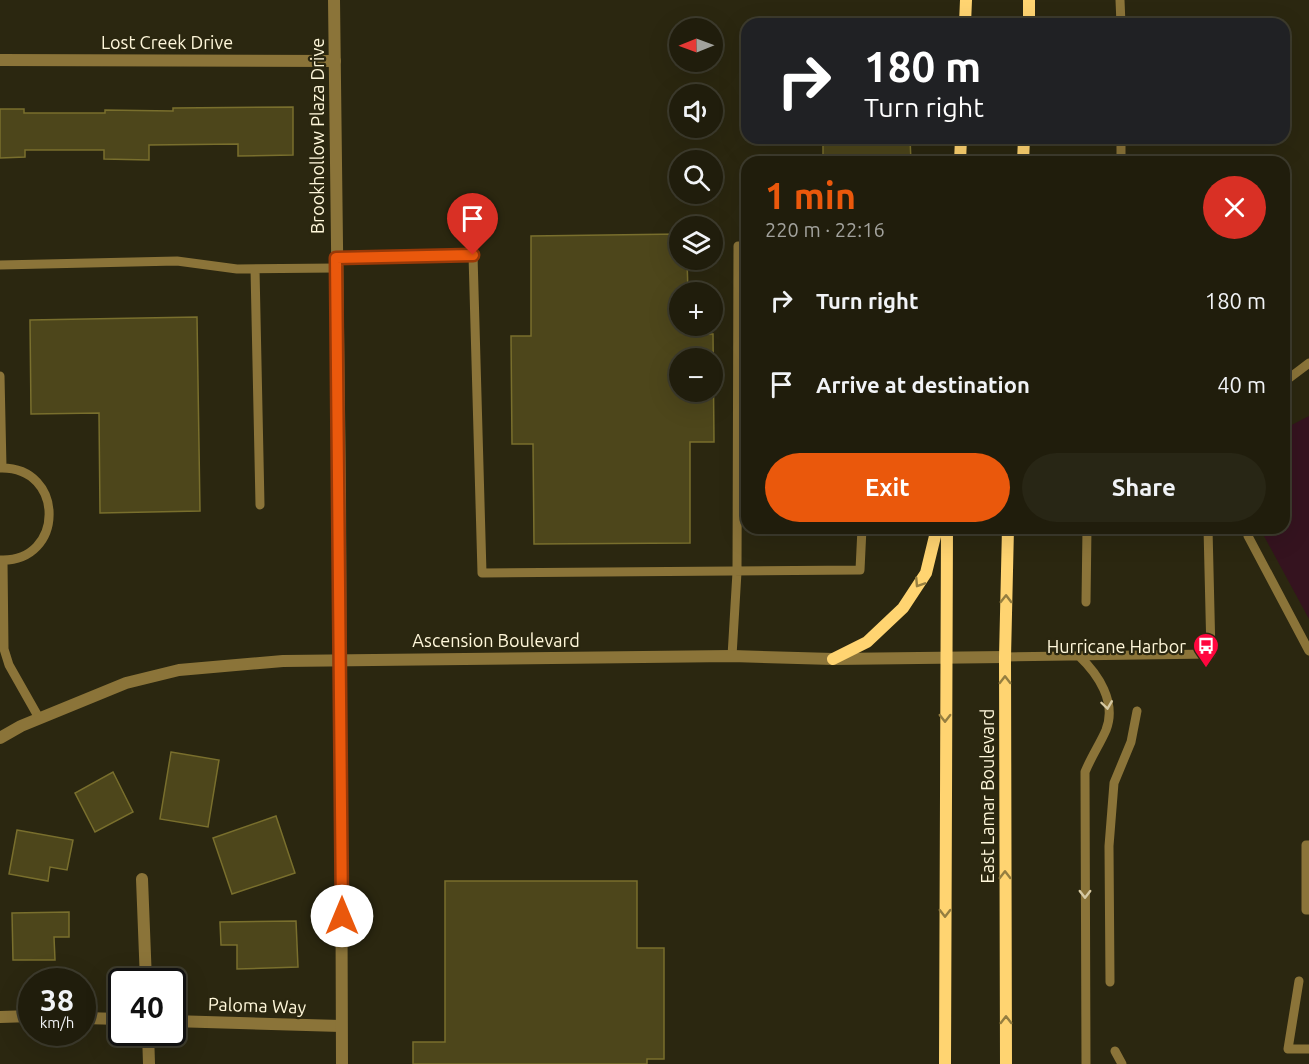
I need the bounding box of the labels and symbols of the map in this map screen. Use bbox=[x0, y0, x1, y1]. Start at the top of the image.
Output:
north arrow bbox=[669, 18, 723, 72]
street label: Lost Creek Drive bbox=[101, 32, 233, 52]
street label: Brookhollow Plaza Drive bbox=[307, 38, 327, 234]
pin bbox=[447, 193, 498, 255]
one-way arrow bbox=[915, 577, 927, 587]
one-way arrow bbox=[1000, 594, 1013, 603]
street label: Ascension Boulevard bbox=[412, 630, 580, 650]
bus stop icon: Hurricane Harbor bbox=[1191, 631, 1221, 669]
place label: Hurricane Harbor bbox=[1047, 636, 1186, 656]
one-way arrow bbox=[999, 675, 1011, 684]
one-way arrow bbox=[1101, 700, 1113, 710]
street label: East Lamar Boulevard bbox=[977, 709, 997, 883]
one-way arrow bbox=[939, 713, 951, 722]
one-way arrow bbox=[999, 870, 1011, 879]
position arrow bbox=[310, 884, 374, 948]
one-way arrow bbox=[1079, 890, 1091, 899]
one-way arrow bbox=[939, 908, 951, 917]
speed limit sign: 40 bbox=[108, 968, 186, 1046]
street label: Paloma Way bbox=[208, 993, 307, 1017]
one-way arrow bbox=[1000, 1015, 1012, 1024]

